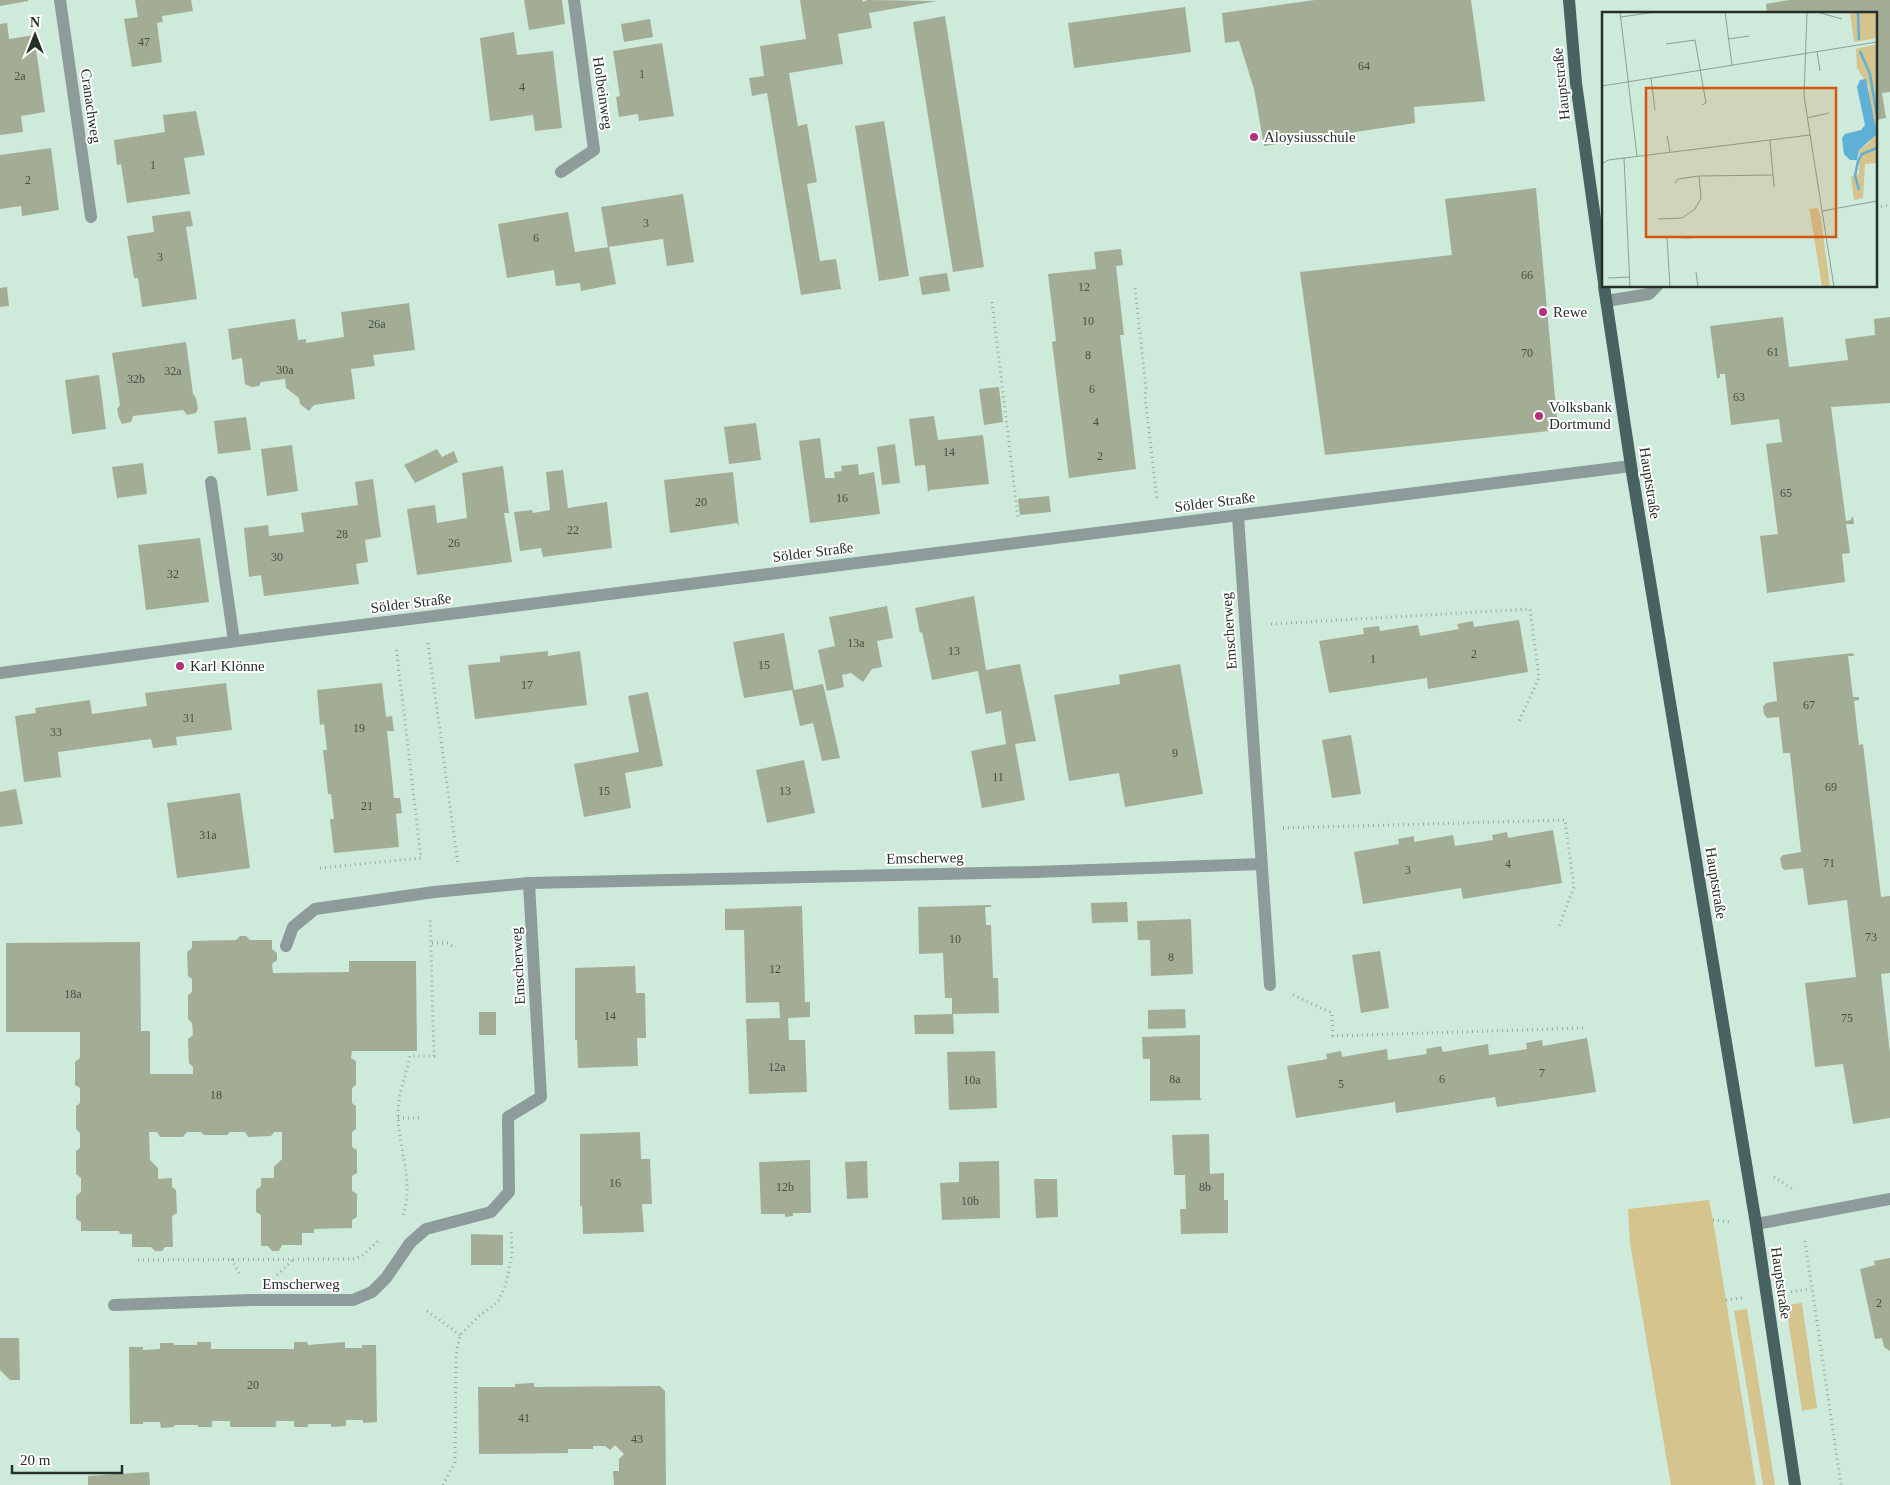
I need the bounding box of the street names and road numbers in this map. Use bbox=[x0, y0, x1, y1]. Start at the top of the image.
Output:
street label: Hauptstraße bbox=[1549, 47, 1573, 121]
street label: Holbeinweg bbox=[590, 56, 616, 131]
street label: Cranachweg bbox=[78, 68, 104, 145]
street label: Hauptstraße bbox=[1636, 446, 1664, 520]
street label: Sölder Straße bbox=[1174, 489, 1257, 515]
street label: Sölder Straße bbox=[772, 539, 855, 565]
street label: Sölder Straße bbox=[370, 590, 453, 616]
street label: Emscherweg bbox=[1218, 591, 1240, 670]
street label: Hauptstraße bbox=[1702, 846, 1730, 920]
street label: Emscherweg bbox=[886, 849, 964, 867]
street label: Emscherweg bbox=[508, 926, 528, 1005]
street label: Hauptstraße bbox=[1768, 1246, 1794, 1320]
street label: Emscherweg bbox=[262, 1276, 340, 1292]

